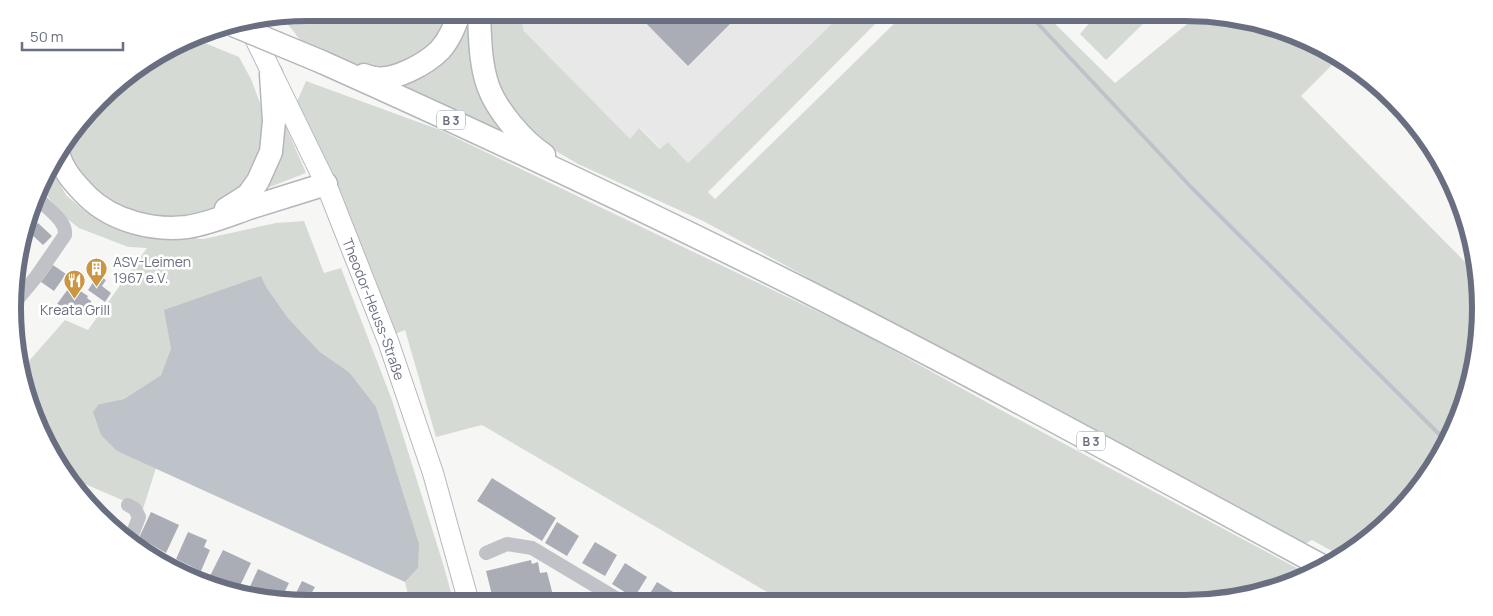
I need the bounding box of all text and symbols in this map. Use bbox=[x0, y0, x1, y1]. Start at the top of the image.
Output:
scale bar bbox=[22, 20, 124, 52]
text: 50 m bbox=[30, 26, 64, 47]
road number: B 3 bbox=[437, 110, 465, 130]
street label: Theodor-Heuss-Straße bbox=[339, 235, 410, 382]
place label: ASV-Leimen 1967 e.V. bbox=[113, 252, 191, 287]
building icon: ASV-Leimen 1967 e.V. bbox=[85, 257, 109, 288]
restaurant icon: Kreata Grill bbox=[63, 269, 87, 300]
place label: Kreata Grill bbox=[40, 300, 110, 319]
road number: B 3 bbox=[1077, 432, 1105, 451]

